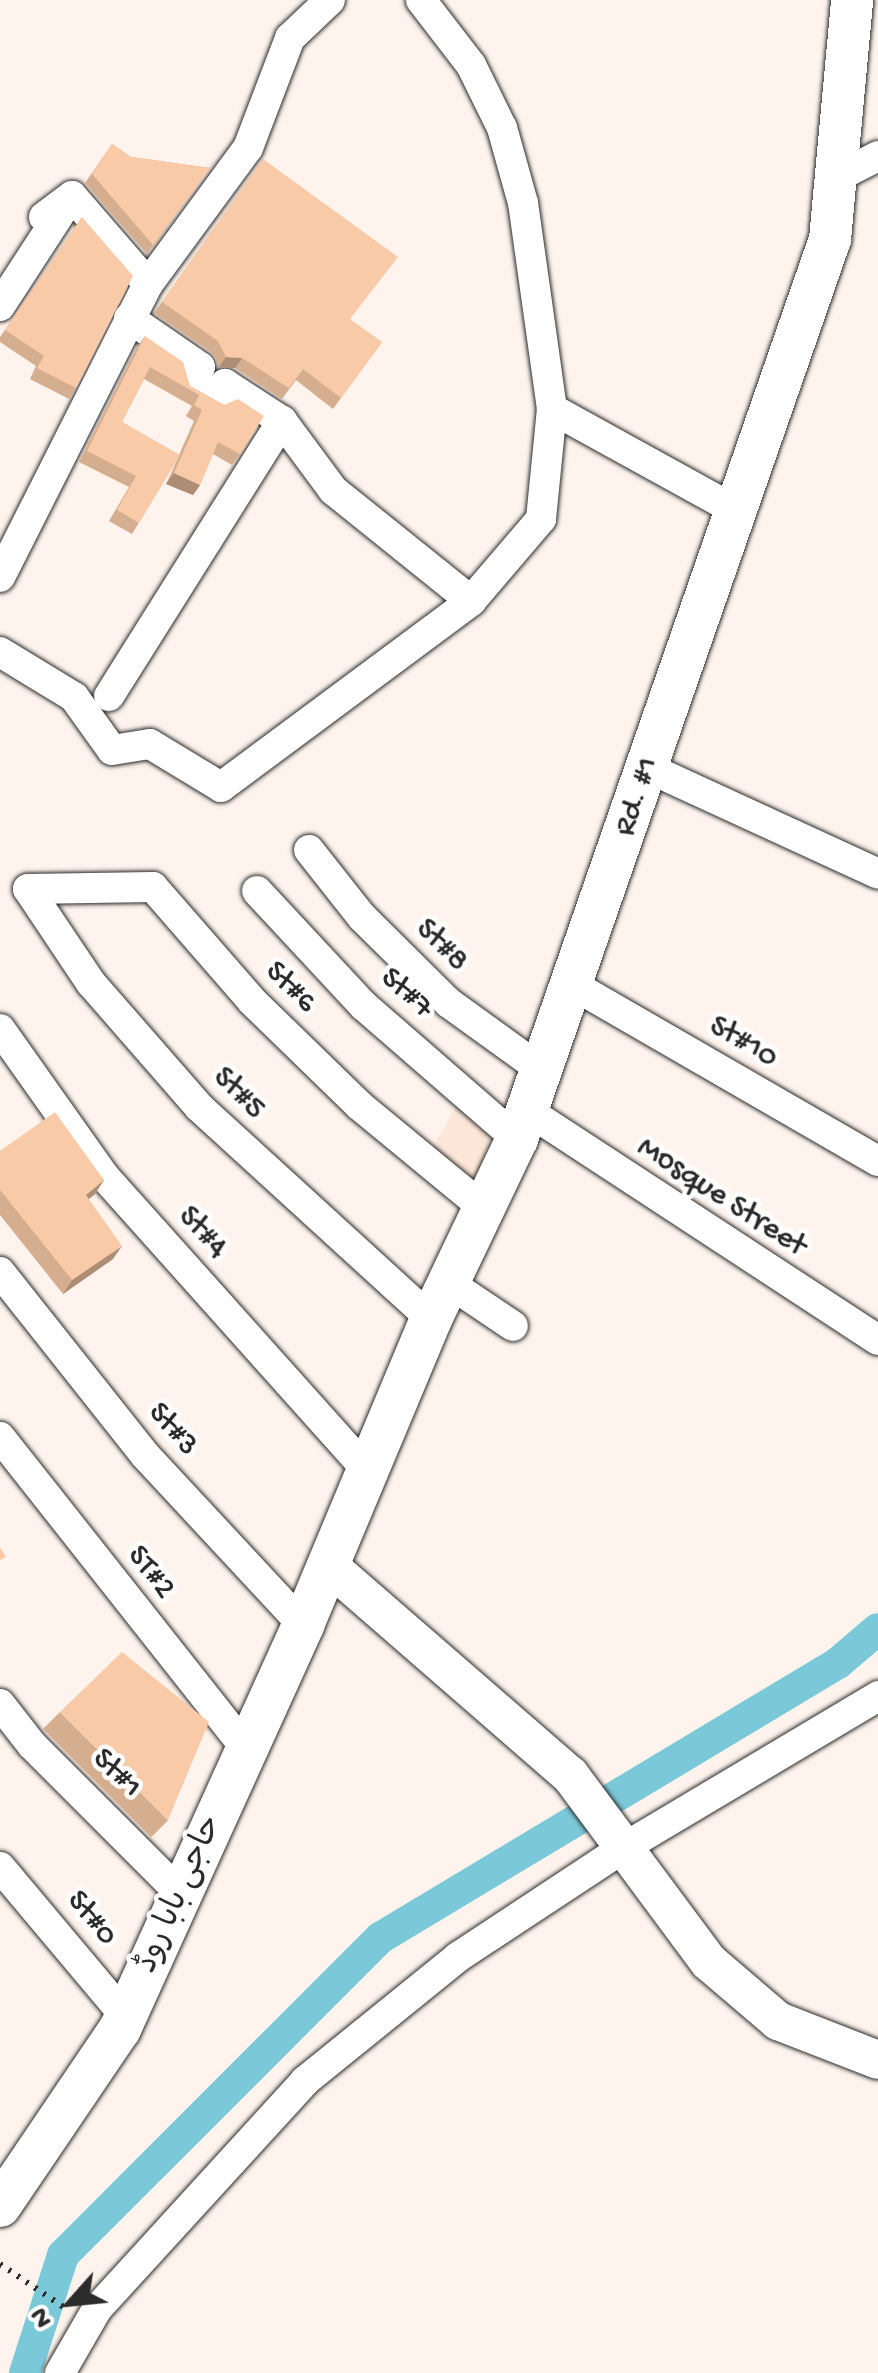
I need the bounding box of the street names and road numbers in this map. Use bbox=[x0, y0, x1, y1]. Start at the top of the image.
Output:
street label: Rd. #1 bbox=[607, 753, 669, 841]
street label: St#8 bbox=[406, 911, 476, 981]
street label: St#6 bbox=[256, 954, 324, 1022]
street label: St#7 bbox=[371, 960, 441, 1028]
street label: St#10 bbox=[702, 1008, 784, 1078]
street label: St#5 bbox=[203, 1059, 273, 1129]
street label: Mosque Street bbox=[629, 1129, 813, 1267]
street label: St#4 bbox=[168, 1199, 236, 1267]
street label: St#3 bbox=[138, 1395, 206, 1465]
street label: ST#2 bbox=[117, 1539, 183, 1607]
street label: St#1 bbox=[83, 1741, 149, 1807]
street label: حاجی بابا روڈ bbox=[129, 1810, 233, 1980]
street label: St#0 bbox=[57, 1883, 125, 1955]

